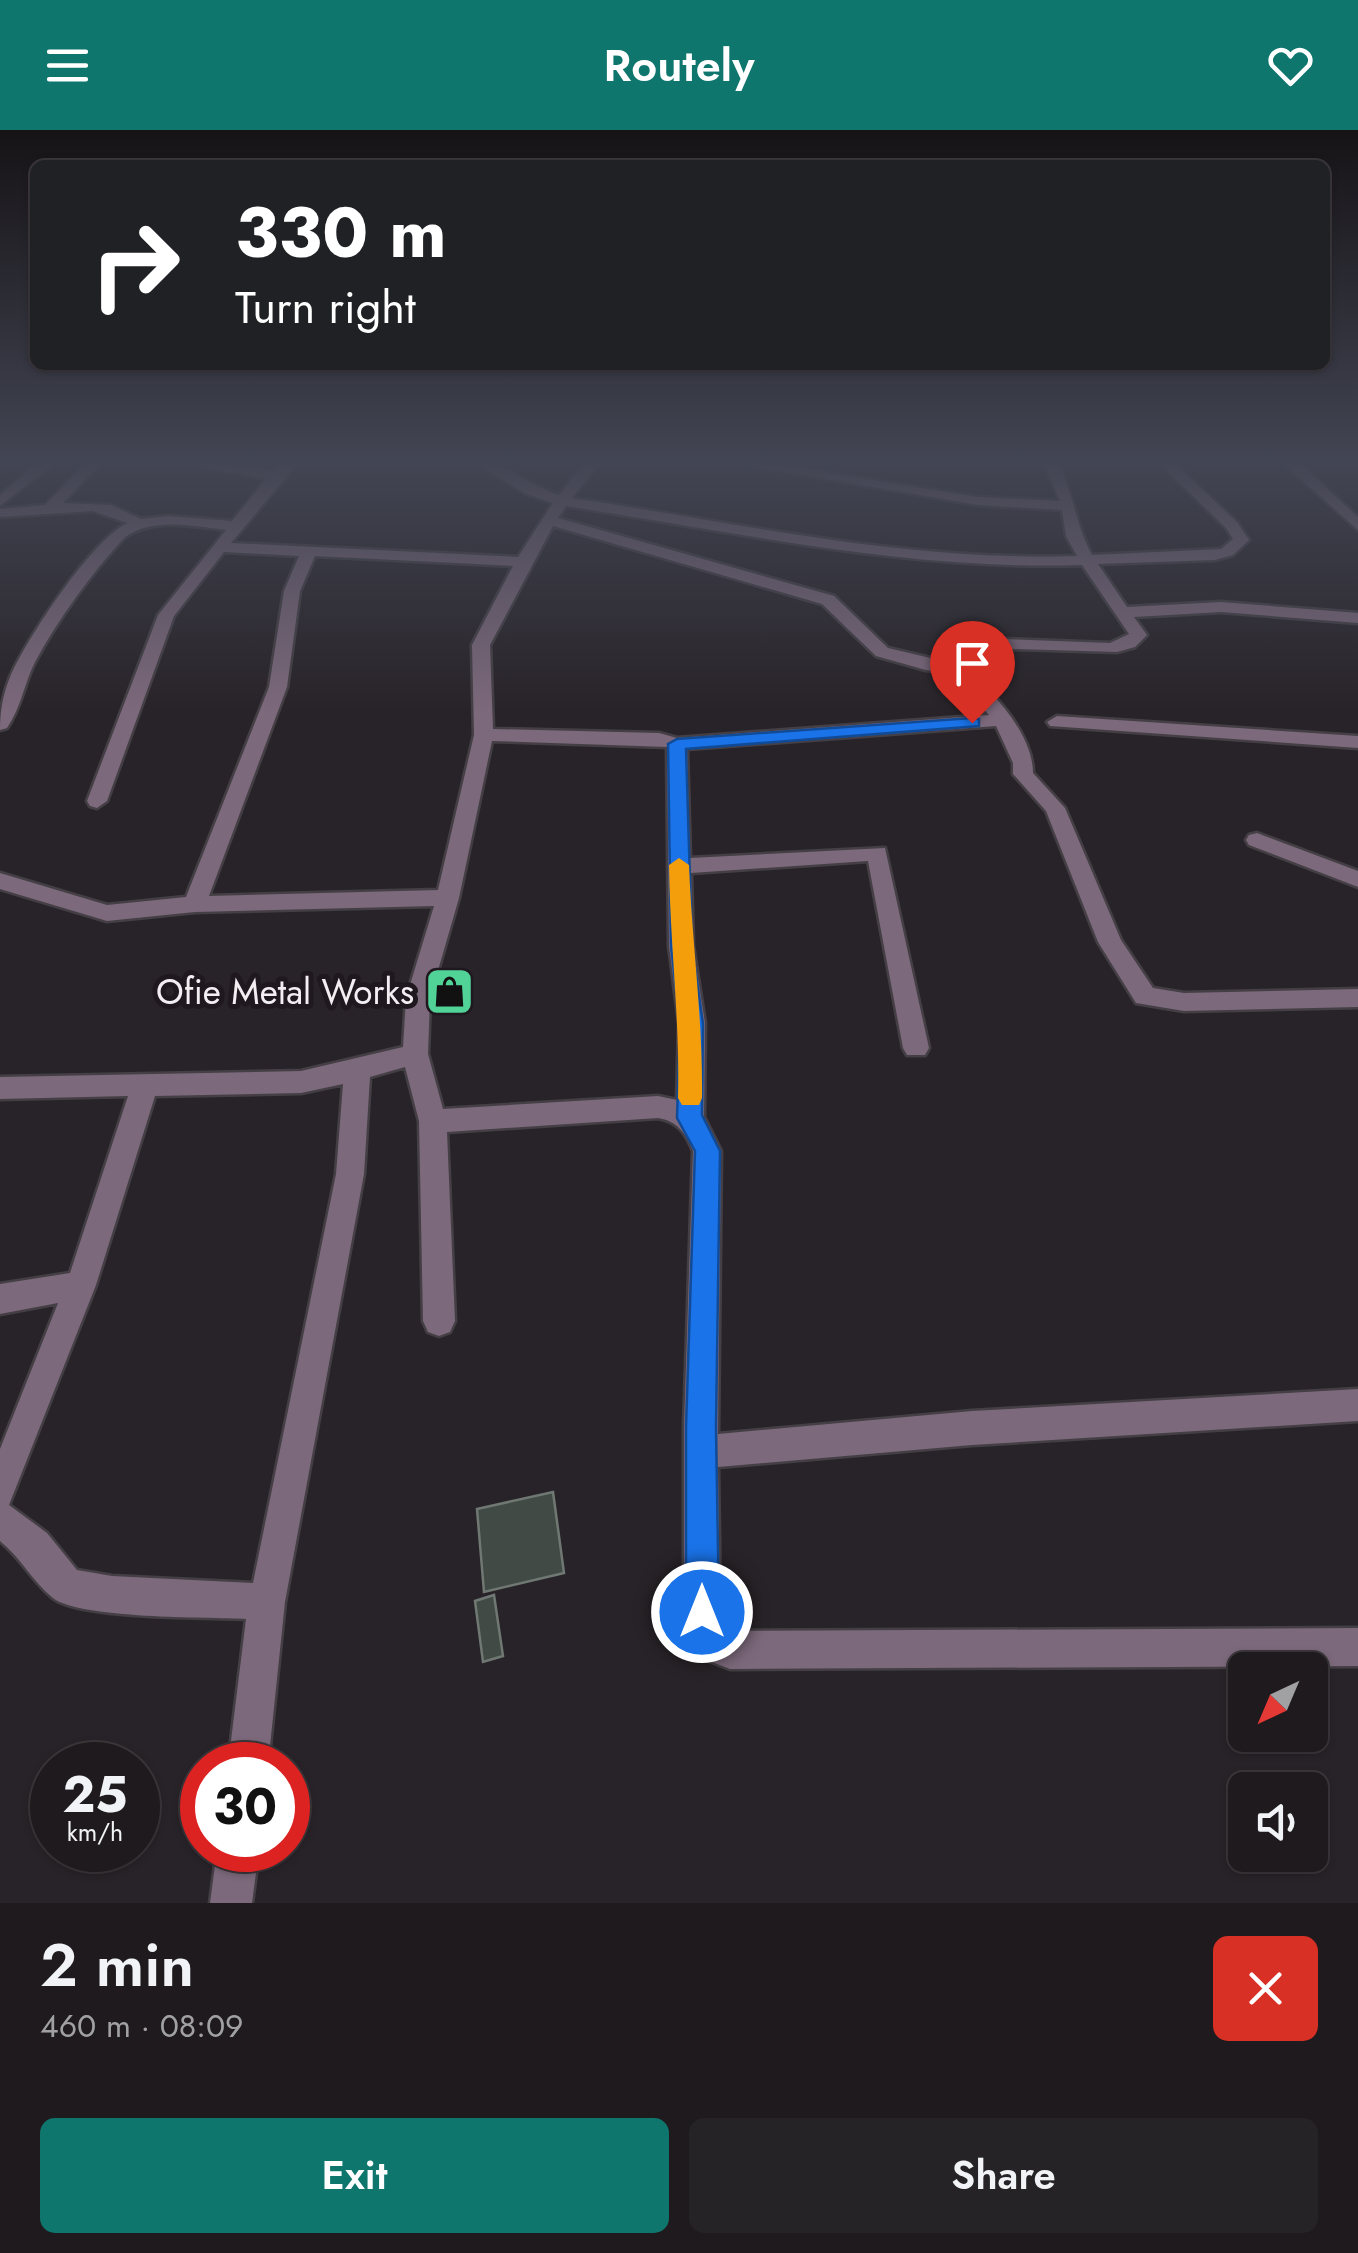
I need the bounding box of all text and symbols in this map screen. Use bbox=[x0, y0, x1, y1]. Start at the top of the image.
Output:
text: Routely bbox=[603, 33, 755, 98]
icon: menu bbox=[40, 38, 95, 93]
icon: heart bbox=[1263, 38, 1318, 93]
text: 330 m bbox=[235, 182, 447, 283]
icon: right bbox=[70, 200, 200, 330]
text: Turn right bbox=[235, 275, 416, 340]
pin bbox=[930, 621, 1015, 724]
icon: arrive bbox=[945, 636, 1000, 691]
shop icon: Ofie Metal Works bbox=[423, 966, 475, 1018]
place label: Ofie Metal Works bbox=[156, 967, 414, 1017]
position arrow bbox=[650, 1560, 754, 1664]
north arrow bbox=[1228, 1652, 1328, 1752]
map controls bbox=[1228, 1652, 1328, 1872]
speed limit sign: 30 bbox=[180, 1742, 310, 1872]
text: 25 bbox=[62, 1758, 128, 1831]
button: sound bbox=[1228, 1772, 1328, 1872]
text: km/h bbox=[67, 1814, 123, 1850]
text: 2 min bbox=[40, 1922, 194, 2009]
button: close bbox=[1213, 1936, 1318, 2041]
text: 460 m · 08:09 bbox=[40, 2003, 244, 2049]
button: Exit bbox=[40, 2118, 669, 2233]
button: Share bbox=[689, 2118, 1318, 2233]

